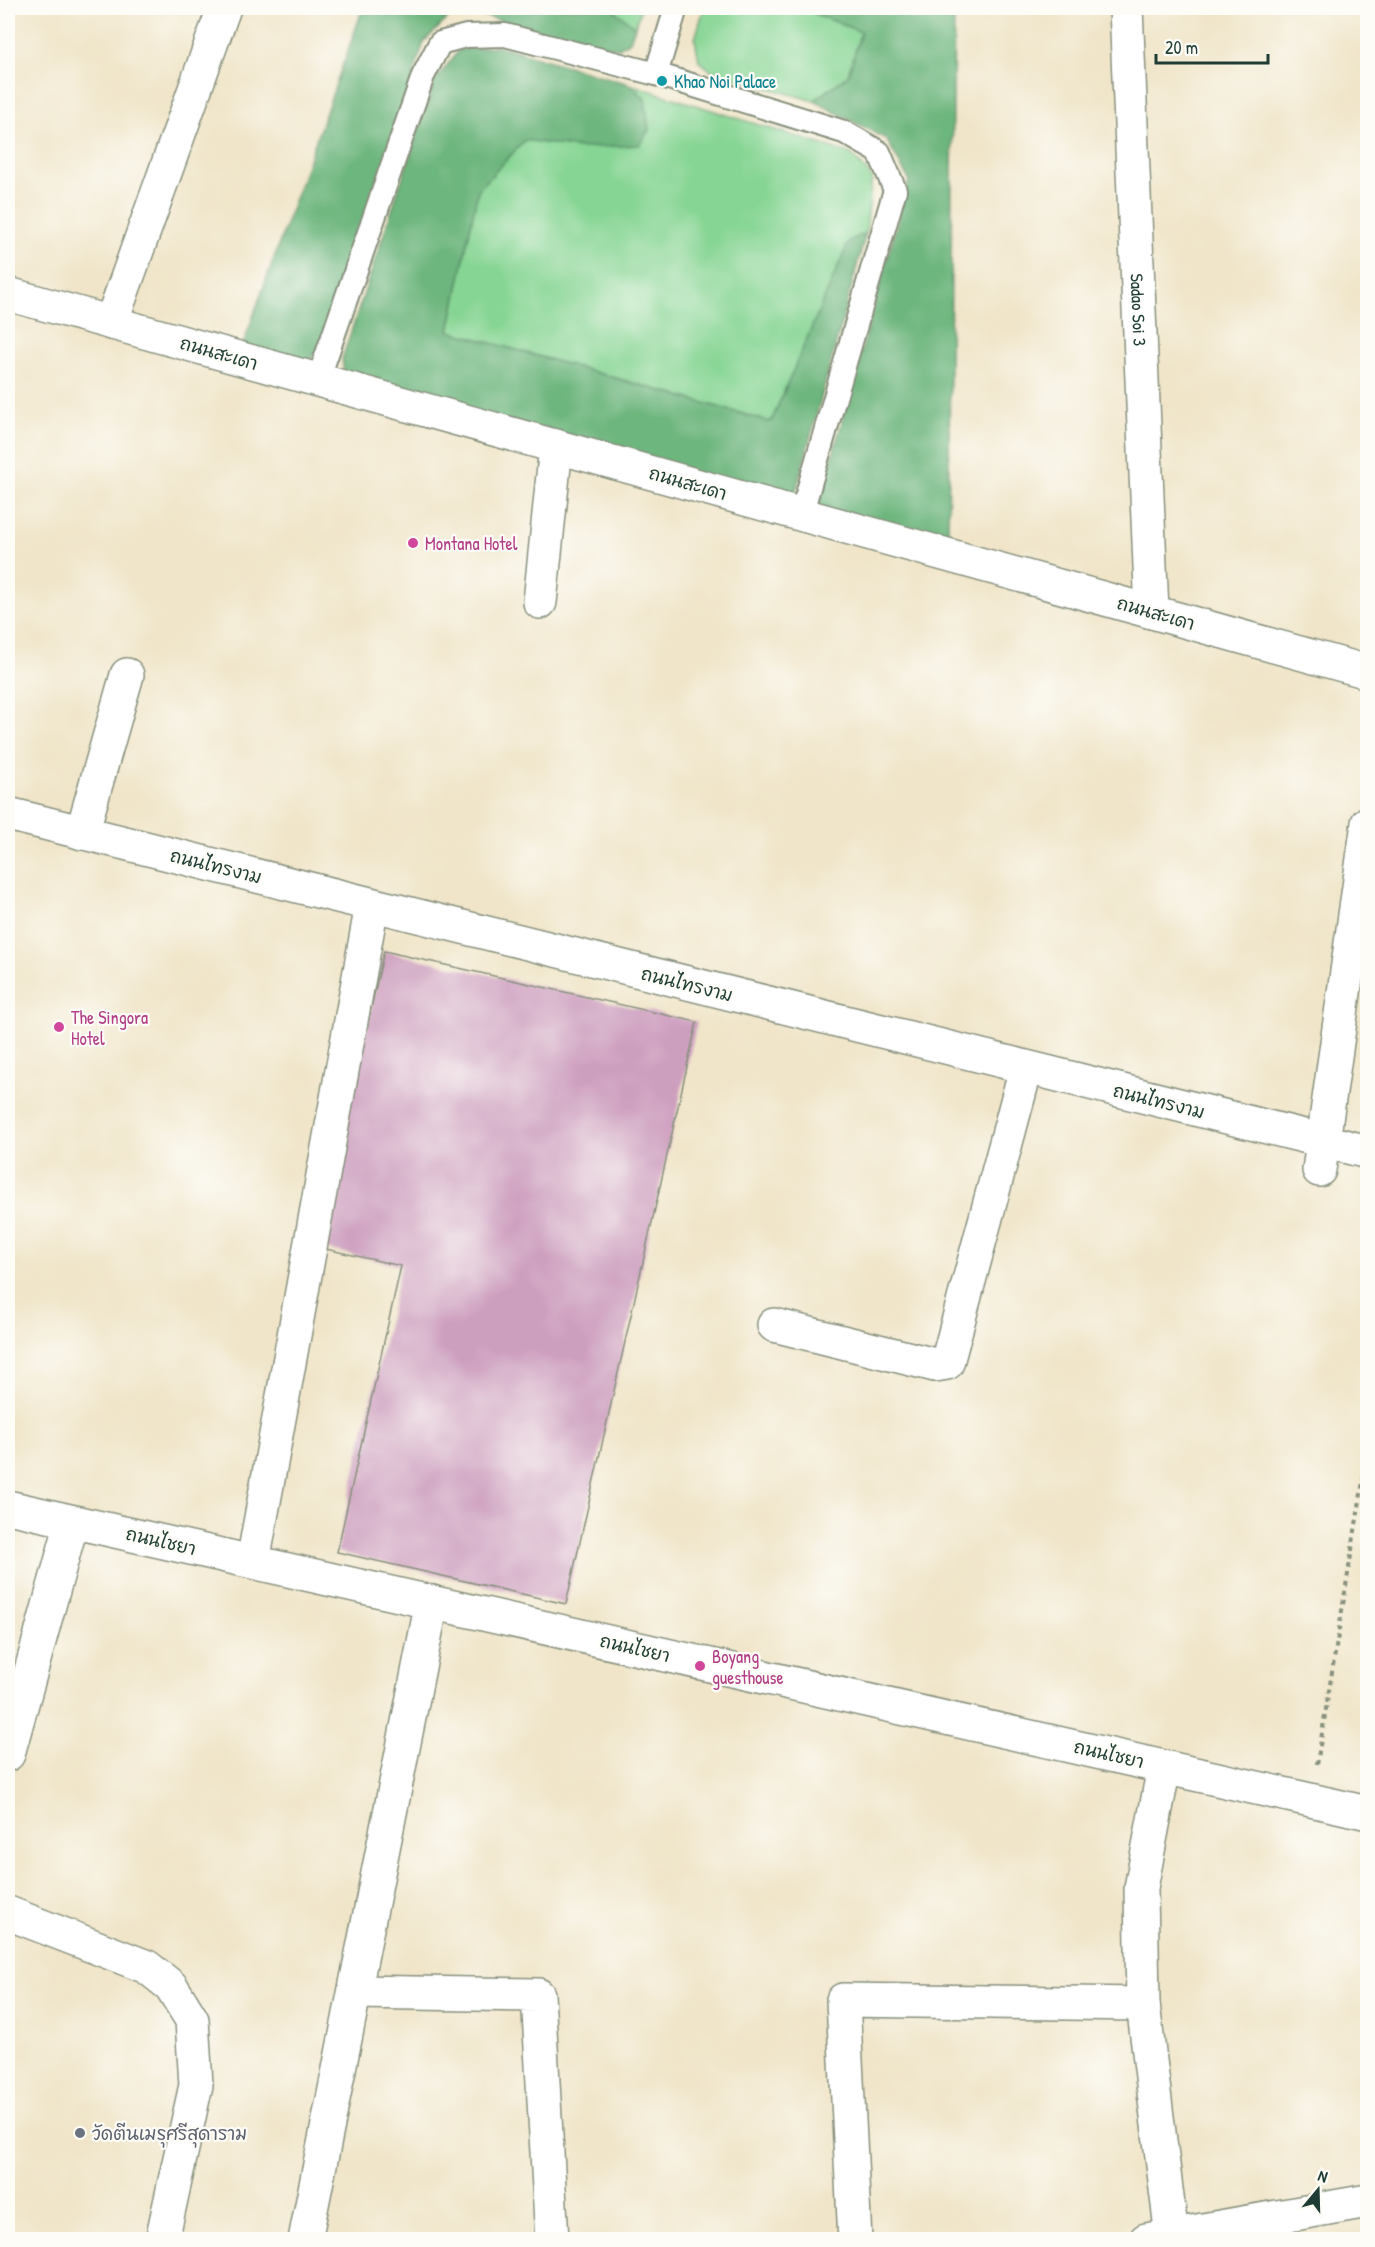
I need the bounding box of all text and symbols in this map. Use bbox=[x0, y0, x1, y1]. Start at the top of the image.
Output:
scale bar bbox=[1156, 27, 1268, 65]
text: 20 m bbox=[1165, 35, 1198, 60]
place label: Khao Noi Palace bbox=[674, 69, 776, 94]
marker: Khao Noi Palace bbox=[655, 74, 669, 88]
street label: Sadao Soi 3 bbox=[1125, 273, 1153, 347]
street label: ถนนสะเดา bbox=[177, 330, 261, 376]
street label: ถนนสะเดา bbox=[646, 460, 730, 506]
place label: Montana Hotel bbox=[425, 531, 518, 556]
marker: Montana Hotel bbox=[406, 536, 420, 550]
street label: ถนนสะเดา bbox=[1114, 590, 1198, 636]
street label: ถนนไทรงาม bbox=[168, 843, 264, 889]
street label: ถนนไทรงาม bbox=[639, 961, 735, 1007]
place label: The Singora Hotel bbox=[71, 1005, 148, 1051]
marker: The Singora Hotel bbox=[52, 1020, 66, 1034]
street label: ถนนไทรงาม bbox=[1111, 1078, 1207, 1124]
street label: ถนนไชยา bbox=[123, 1521, 199, 1561]
street label: ถนนไชยา bbox=[597, 1628, 673, 1668]
place label: Boyang guesthouse bbox=[712, 1644, 784, 1690]
marker: Boyang guesthouse bbox=[693, 1659, 707, 1673]
street label: ถนนไชยา bbox=[1071, 1734, 1147, 1774]
place label: วัดตีนเมรุศรีสุดาราม bbox=[92, 2121, 247, 2148]
marker: วัดตีนเมรุศรีสุดาราม bbox=[73, 2126, 87, 2140]
north arrow bbox=[1288, 2160, 1348, 2220]
text: N bbox=[1315, 2164, 1331, 2188]

